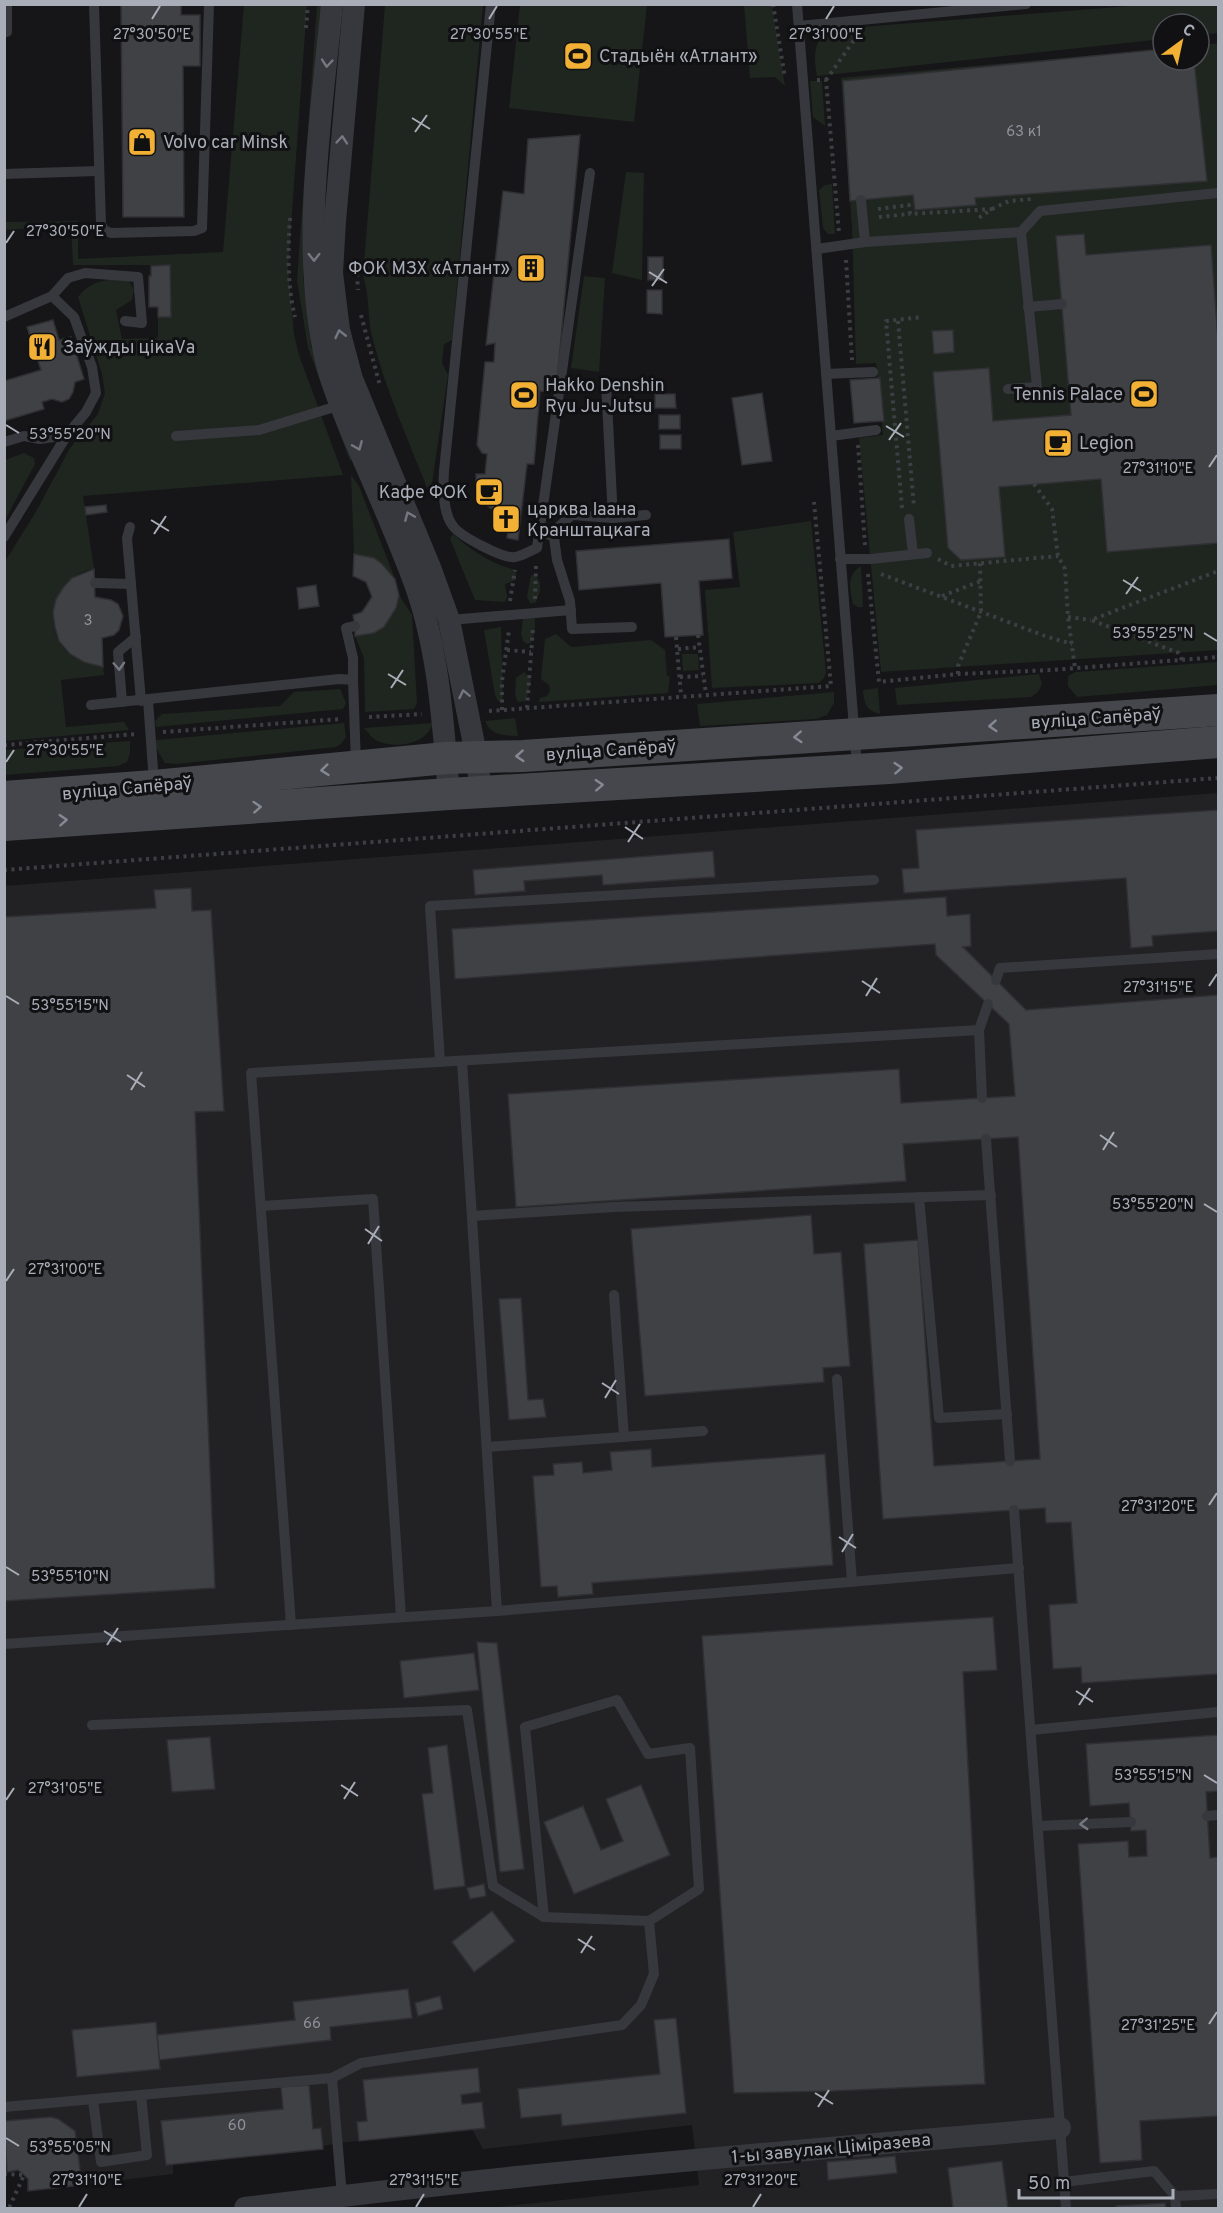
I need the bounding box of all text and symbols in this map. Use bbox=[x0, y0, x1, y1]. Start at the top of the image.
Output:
north arrow bbox=[1151, 12, 1211, 72]
text: С bbox=[1178, 20, 1198, 42]
text: 27°30'50"E bbox=[113, 26, 191, 45]
text: 27°30'55"E bbox=[450, 26, 528, 45]
text: 27°31'00"E bbox=[789, 26, 863, 45]
sports icon: Стадыён «Атлант» bbox=[562, 40, 594, 72]
place label: Стадыён «Атлант» bbox=[599, 46, 757, 69]
one-way arrow bbox=[321, 58, 334, 67]
house number: 63 к1 bbox=[1006, 123, 1042, 142]
shop icon: Volvo car Minsk bbox=[126, 126, 158, 158]
place label: Volvo car Minsk bbox=[163, 132, 288, 155]
one-way arrow bbox=[335, 136, 348, 145]
text: 27°30'50"E bbox=[26, 223, 104, 242]
building icon: ФОК МЗХ «Атлант» bbox=[515, 252, 547, 284]
one-way arrow bbox=[308, 253, 320, 262]
place label: ФОК МЗХ «Атлант» bbox=[348, 258, 510, 281]
one-way arrow bbox=[335, 330, 348, 340]
restaurant icon: Заўжды цікаVа bbox=[26, 331, 58, 363]
place label: Заўжды цікаVа bbox=[63, 337, 195, 360]
place label: Hakko Denshin Ryu Ju-Jutsu bbox=[545, 375, 665, 419]
sports icon: Tennis Palace bbox=[1128, 378, 1160, 410]
sports icon: Hakko Denshin Ryu Ju-Jutsu bbox=[508, 379, 540, 411]
place label: Tennis Palace bbox=[1013, 384, 1123, 407]
text: 53°55'20"N bbox=[29, 426, 111, 445]
cafe icon: Legion bbox=[1042, 427, 1074, 459]
place label: Legion bbox=[1079, 433, 1134, 456]
one-way arrow bbox=[351, 439, 363, 450]
text: 27°31'10"E bbox=[1122, 460, 1194, 479]
cafe icon: Кафе ФОК bbox=[473, 476, 505, 508]
place label: Кафе ФОК bbox=[379, 482, 468, 505]
place label: царква Іаана Кранштацкага bbox=[527, 499, 650, 543]
church icon: царква Іаана Кранштацкага bbox=[490, 503, 522, 535]
one-way arrow bbox=[404, 512, 416, 523]
house number: 3 bbox=[83, 612, 93, 631]
text: 53°55'25"N bbox=[1112, 625, 1194, 644]
one-way arrow bbox=[113, 661, 126, 670]
one-way arrow bbox=[459, 689, 472, 699]
street label: вуліца Сапёраў bbox=[1030, 703, 1162, 736]
one-way arrow bbox=[988, 719, 997, 732]
one-way arrow bbox=[793, 731, 802, 744]
street label: вуліца Сапёраў bbox=[545, 735, 677, 768]
text: 27°30'55"E bbox=[26, 742, 104, 761]
one-way arrow bbox=[515, 750, 524, 763]
one-way arrow bbox=[894, 761, 903, 774]
one-way arrow bbox=[321, 763, 330, 776]
street label: вуліца Сапёраў bbox=[61, 772, 193, 807]
one-way arrow bbox=[594, 779, 603, 792]
one-way arrow bbox=[253, 800, 262, 813]
one-way arrow bbox=[58, 814, 67, 827]
text: 27°31'15"E bbox=[1123, 979, 1193, 998]
text: 53°55'15"N bbox=[31, 997, 109, 1016]
text: 53°55'20"N bbox=[1112, 1196, 1194, 1215]
text: 27°31'00"E bbox=[28, 1261, 102, 1280]
text: 27°31'20"E bbox=[1121, 1498, 1195, 1517]
text: 53°55'10"N bbox=[31, 1568, 109, 1587]
text: 53°55'15"N bbox=[1114, 1767, 1192, 1786]
text: 27°31'05"E bbox=[28, 1780, 102, 1799]
one-way arrow bbox=[1080, 1817, 1089, 1830]
house number: 66 bbox=[303, 2015, 321, 2034]
text: 27°31'25"E bbox=[1121, 2017, 1195, 2036]
house number: 60 bbox=[228, 2117, 246, 2136]
street label: 1-ы завулак Ціміразева bbox=[731, 2129, 932, 2170]
text: 53°55'05"N bbox=[29, 2139, 111, 2158]
scale bar bbox=[1019, 2162, 1174, 2200]
text: 27°31'10"E bbox=[51, 2172, 123, 2191]
text: 27°31'15"E bbox=[389, 2172, 459, 2191]
text: 27°31'20"E bbox=[724, 2172, 798, 2191]
text: 50 m bbox=[1028, 2173, 1070, 2196]

